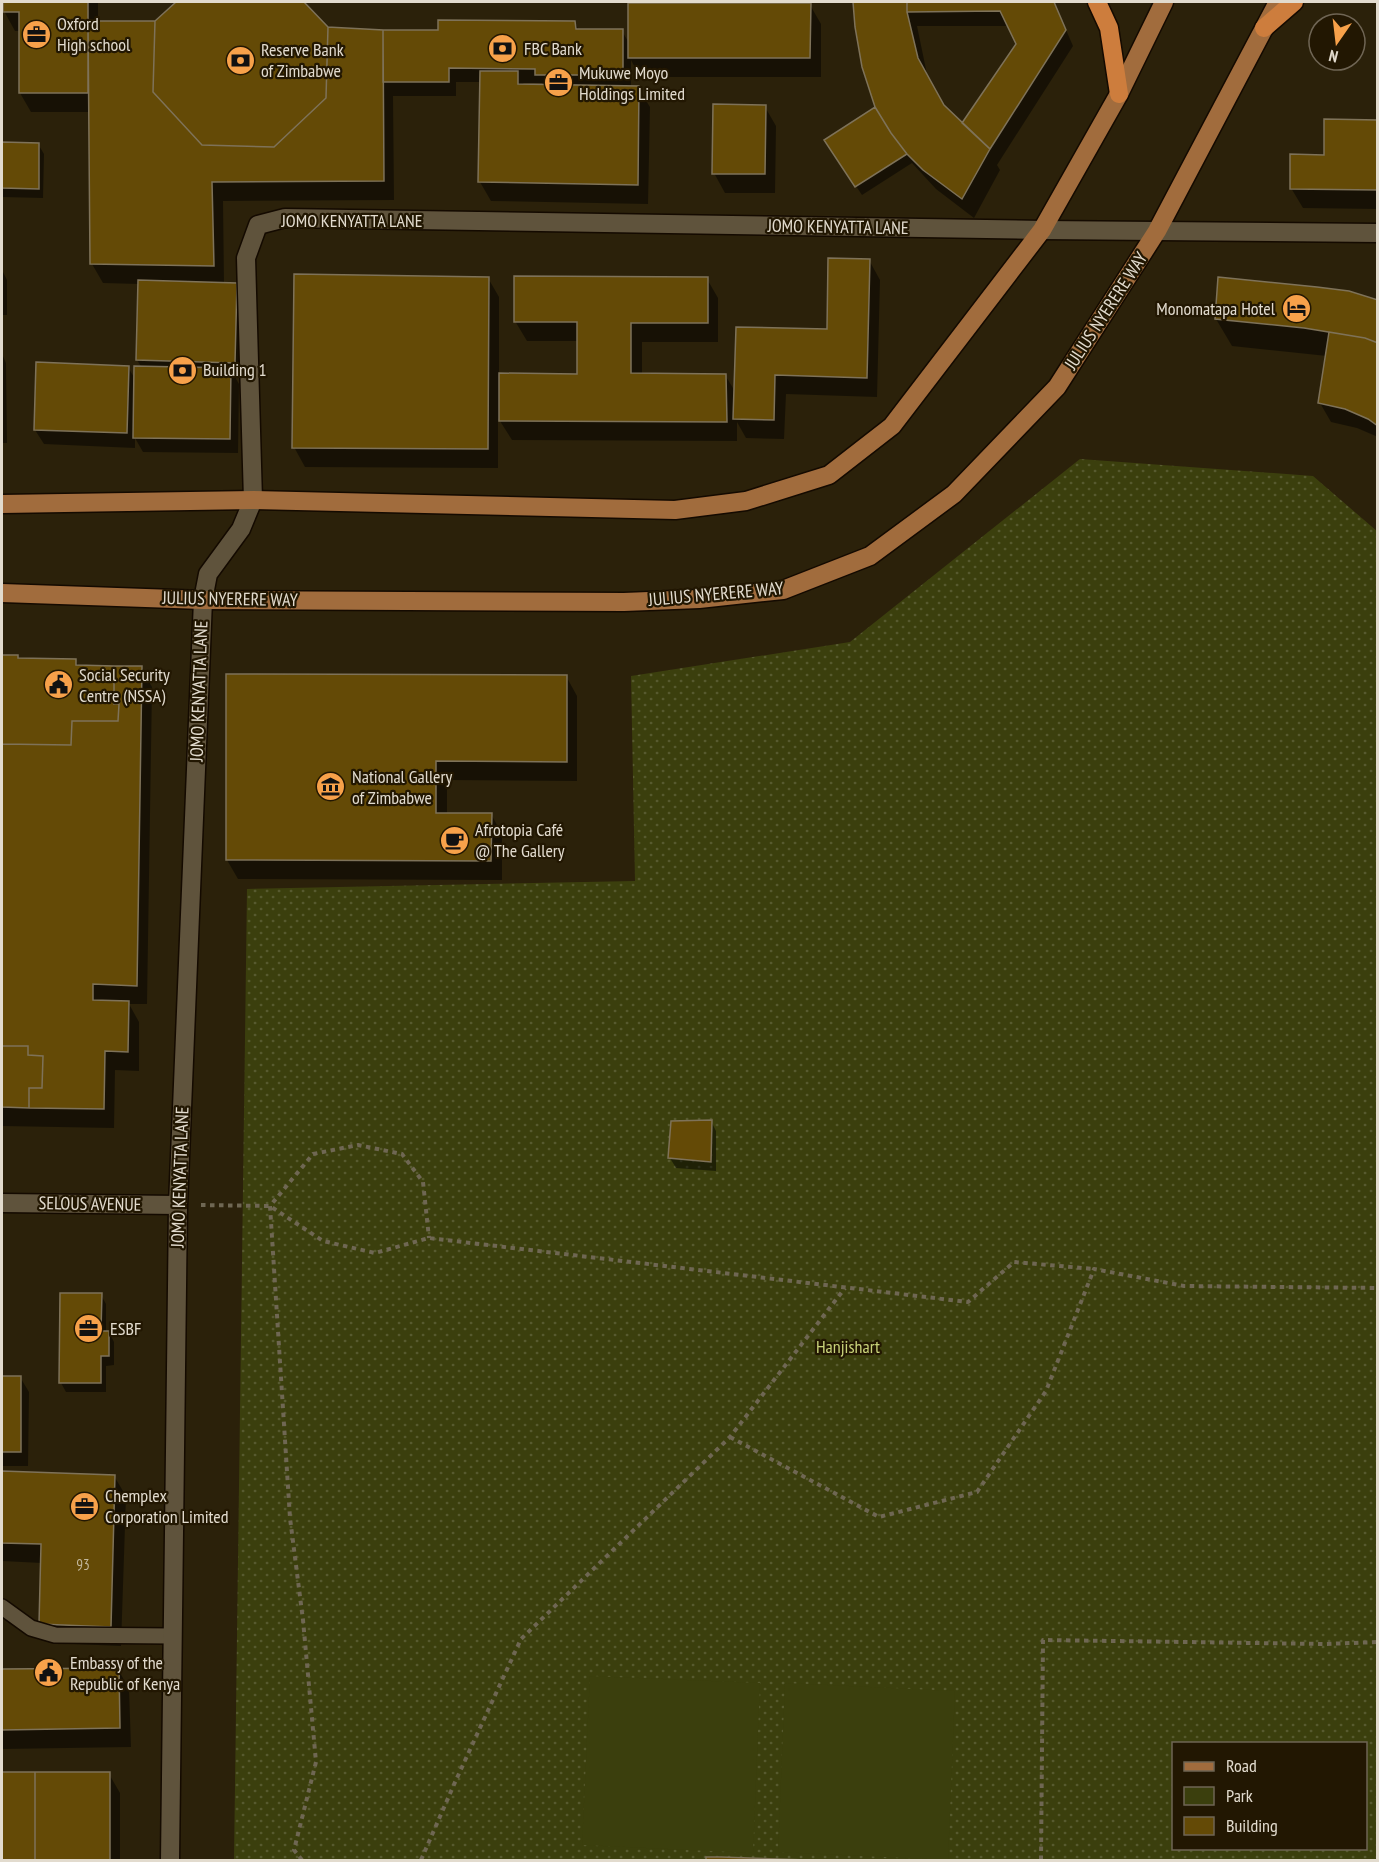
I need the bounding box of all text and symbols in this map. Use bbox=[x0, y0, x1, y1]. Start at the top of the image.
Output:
place label: Oxford High school bbox=[57, 12, 131, 56]
north arrow bbox=[1307, 12, 1367, 72]
office icon: Oxford High school bbox=[20, 18, 52, 50]
bank icon: FBC Bank bbox=[487, 33, 519, 65]
place label: FBC Bank bbox=[524, 37, 582, 60]
place label: Reserve Bank of Zimbabwe bbox=[261, 38, 344, 82]
bank icon: Reserve Bank of Zimbabwe bbox=[224, 44, 256, 76]
text: N bbox=[1327, 46, 1340, 67]
place label: Mukuwe Moyo Holdings Limited bbox=[579, 61, 685, 105]
office icon: Mukuwe Moyo Holdings Limited bbox=[542, 67, 574, 99]
street label: JOMO KENYATTA LANE bbox=[280, 209, 423, 232]
street label: JOMO KENYATTA LANE bbox=[766, 214, 909, 239]
street label: JULIUS NYERERE WAY bbox=[1059, 247, 1153, 375]
hotel icon: Monomatapa Hotel bbox=[1280, 293, 1312, 325]
place label: Monomatapa Hotel bbox=[1156, 297, 1276, 320]
bank icon: Building 1 bbox=[166, 354, 198, 386]
place label: Building 1 bbox=[203, 358, 267, 381]
street label: JULIUS NYERERE WAY bbox=[646, 576, 785, 611]
street label: JULIUS NYERERE WAY bbox=[161, 586, 299, 611]
street label: JOMO KENYATTA LANE bbox=[185, 620, 212, 763]
place label: Social Security Centre (NSSA) bbox=[79, 663, 170, 707]
public building icon: Social Security Centre (NSSA) bbox=[42, 669, 74, 701]
place label: National Gallery of Zimbabwe bbox=[352, 765, 452, 809]
museum icon: National Gallery of Zimbabwe bbox=[315, 771, 347, 803]
place label: Afrotopia Café @ The Gallery bbox=[475, 818, 565, 862]
cafe icon: Afrotopia Café @ The Gallery bbox=[438, 824, 470, 856]
street label: JOMO KENYATTA LANE bbox=[166, 1106, 193, 1249]
street label: SELOUS AVENUE bbox=[38, 1191, 142, 1216]
office icon: ESBF bbox=[73, 1313, 105, 1345]
place label: ESBF bbox=[110, 1317, 141, 1340]
park label: Hanjishart bbox=[816, 1335, 880, 1358]
place label: Chemplex Corporation Limited bbox=[105, 1484, 229, 1528]
office icon: Chemplex Corporation Limited bbox=[68, 1490, 100, 1522]
house number: 93 bbox=[76, 1555, 90, 1574]
place label: Embassy of the Republic of Kenya bbox=[70, 1651, 180, 1695]
public building icon: Embassy of the Republic of Kenya bbox=[33, 1657, 65, 1689]
legend bbox=[1172, 1742, 1367, 1850]
text: Road bbox=[1226, 1754, 1257, 1777]
text: Park bbox=[1226, 1784, 1253, 1807]
text: Building bbox=[1226, 1814, 1278, 1837]

